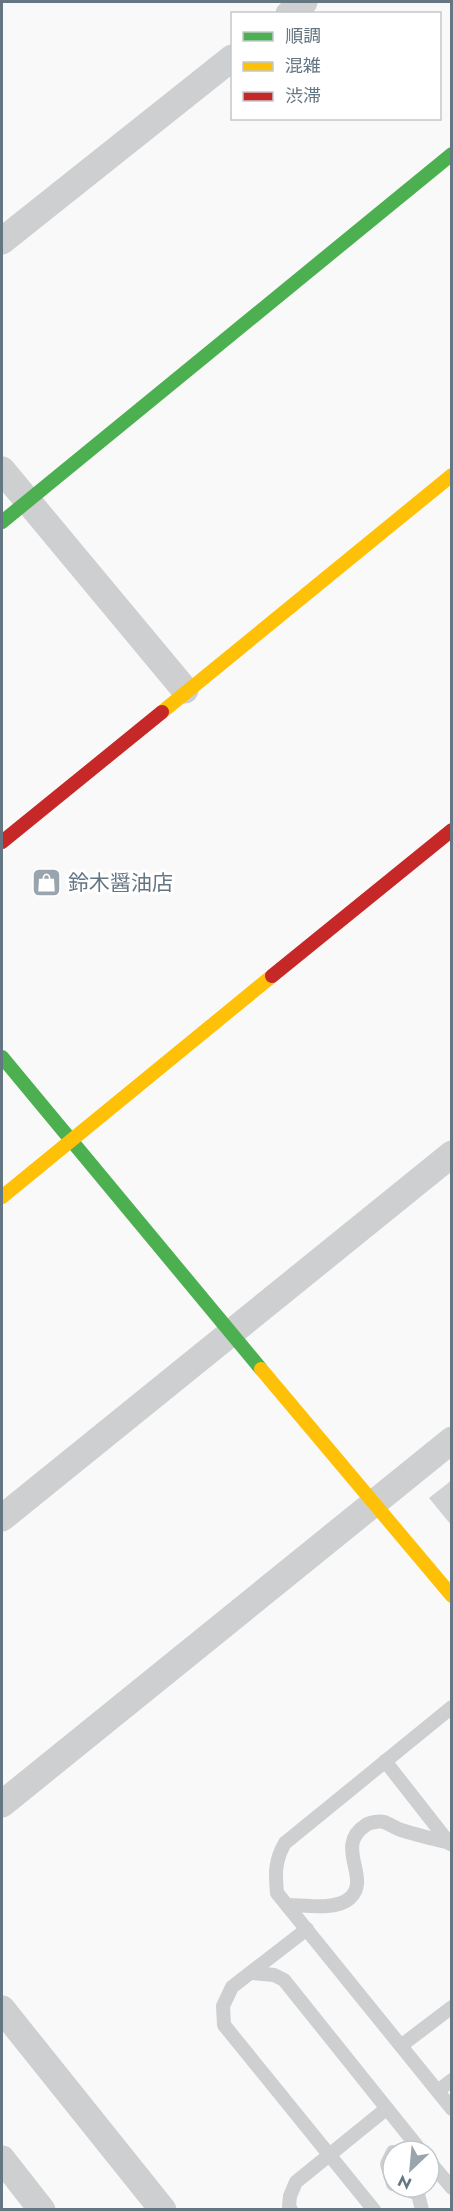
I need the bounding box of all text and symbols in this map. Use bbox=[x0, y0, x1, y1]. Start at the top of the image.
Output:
legend bbox=[231, 12, 441, 120]
text: 順調 bbox=[285, 23, 321, 49]
text: 混雑 bbox=[285, 53, 321, 79]
text: 渋滞 bbox=[285, 83, 321, 109]
shop icon: 鈴木醤油店 bbox=[31, 867, 63, 899]
place label: 鈴木醤油店 bbox=[68, 868, 173, 898]
north arrow bbox=[381, 2139, 441, 2199]
text: N bbox=[394, 2169, 415, 2195]

